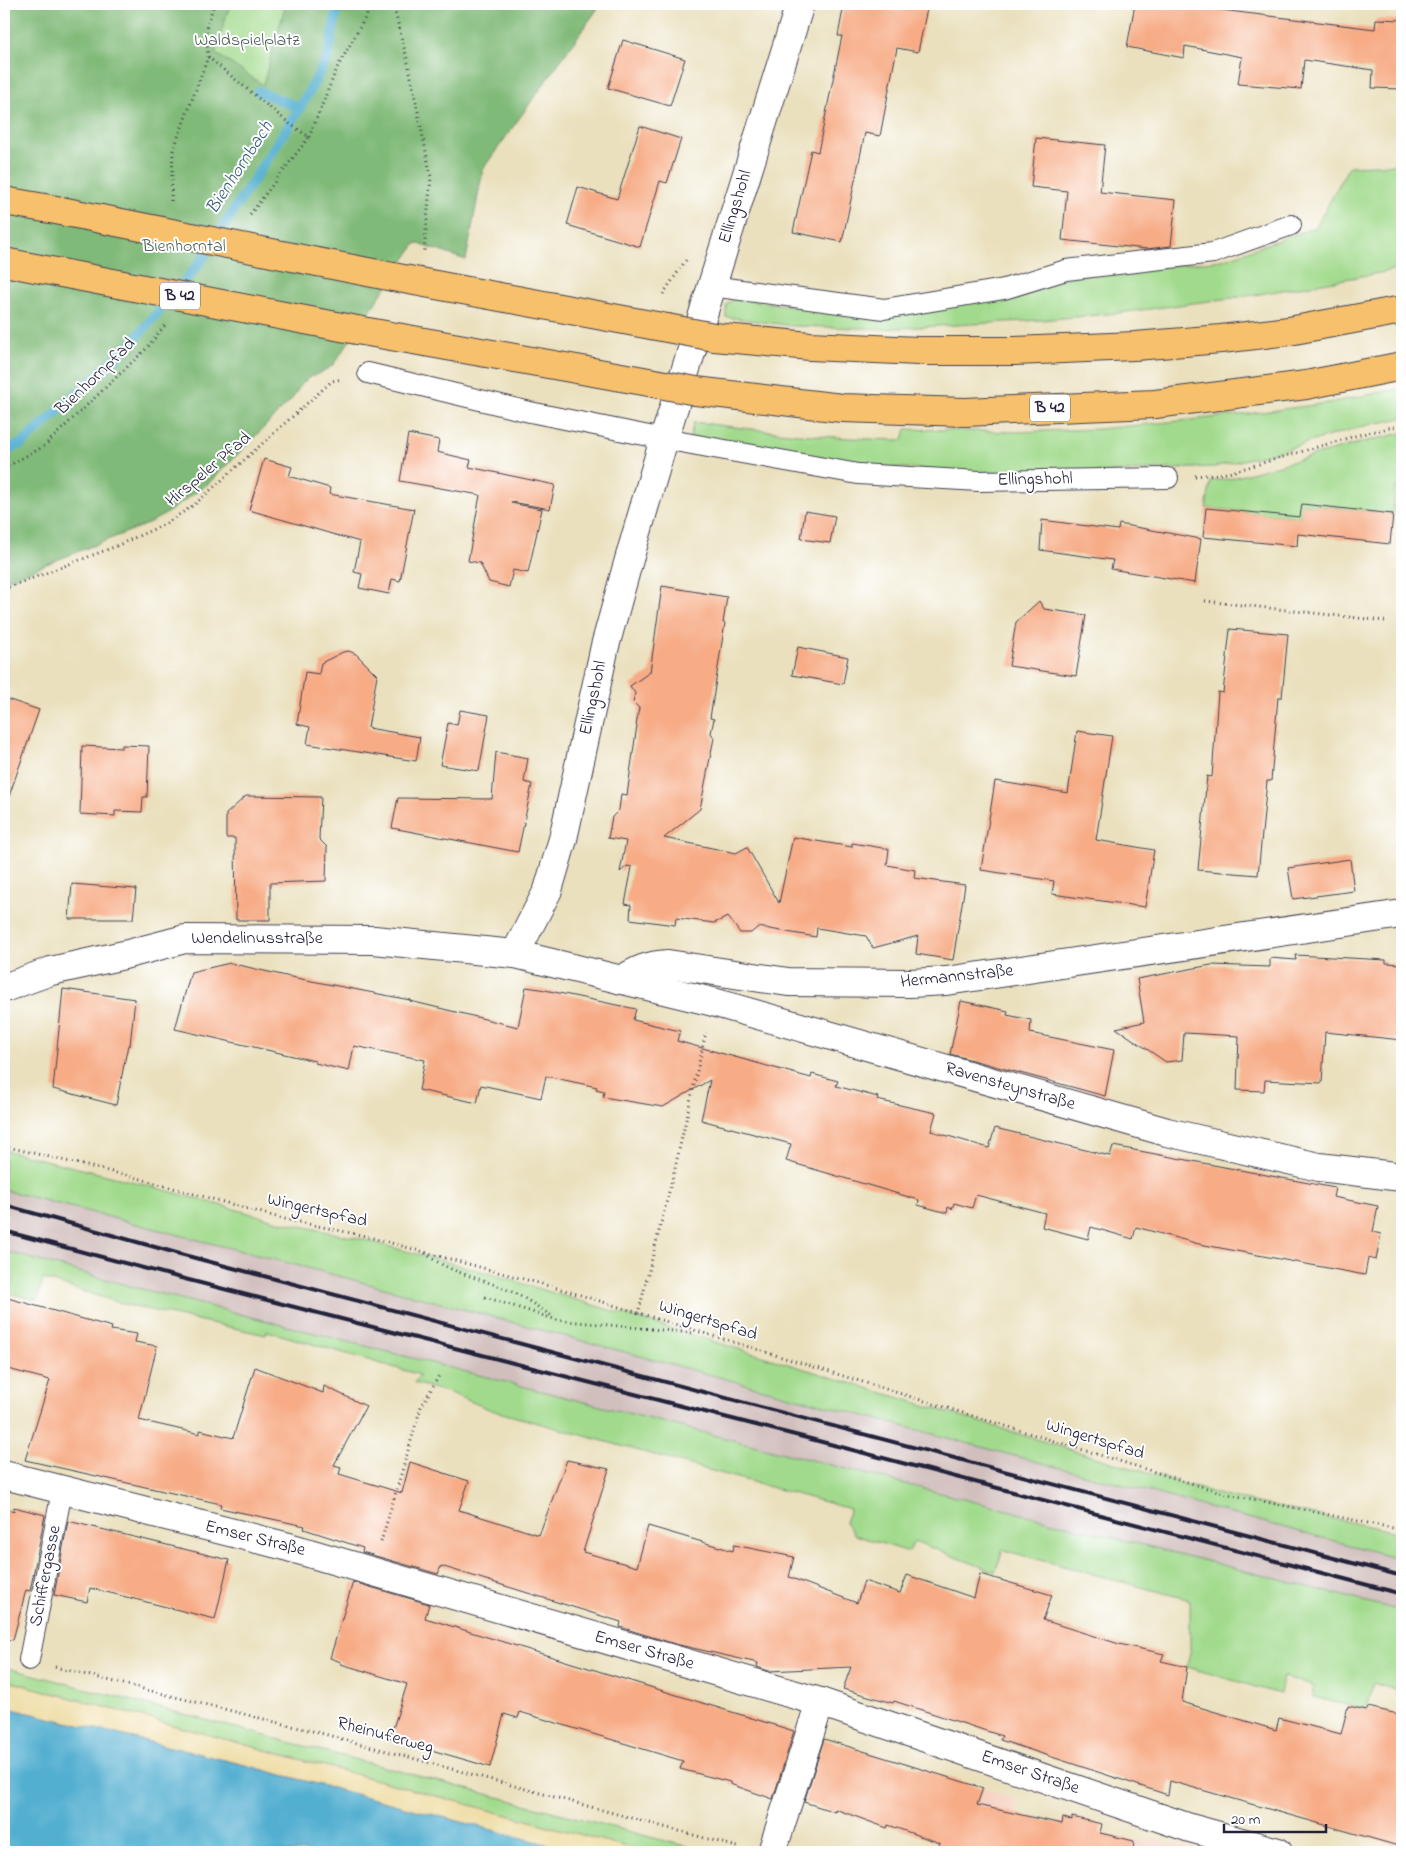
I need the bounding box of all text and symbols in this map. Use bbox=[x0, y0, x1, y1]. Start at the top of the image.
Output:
park label: Waldspielplatz bbox=[194, 28, 300, 54]
water label: Bienhornbach bbox=[200, 115, 281, 220]
street label: Ellingshohl bbox=[713, 167, 760, 247]
park label: Bienhorntal bbox=[141, 234, 226, 260]
road number: B 42 bbox=[160, 282, 200, 310]
street label: Bienhornpfad bbox=[49, 332, 142, 423]
road number: B 42 bbox=[1030, 394, 1070, 422]
street label: Hirspeler Pfad bbox=[160, 426, 258, 514]
street label: Ellingshohl bbox=[997, 466, 1073, 495]
street label: Ellingshohl bbox=[573, 658, 616, 738]
street label: Wendelinusstraße bbox=[191, 926, 324, 952]
street label: Hermannstraße bbox=[899, 958, 1016, 996]
street label: Ravensteynstraße bbox=[942, 1056, 1079, 1118]
street label: Wingertspfad bbox=[264, 1187, 370, 1236]
street label: Wingertspfad bbox=[655, 1294, 761, 1349]
street label: Wingertspfad bbox=[1042, 1413, 1148, 1468]
street label: Emser Straße bbox=[202, 1514, 309, 1564]
street label: Schiffergasse bbox=[23, 1522, 70, 1629]
street label: Emser Straße bbox=[591, 1624, 698, 1678]
street label: Rheinuferweg bbox=[334, 1711, 436, 1762]
street label: Emser Straße bbox=[977, 1744, 1084, 1802]
scale bar bbox=[1224, 1801, 1326, 1833]
text: 20 m bbox=[1231, 1809, 1261, 1831]

